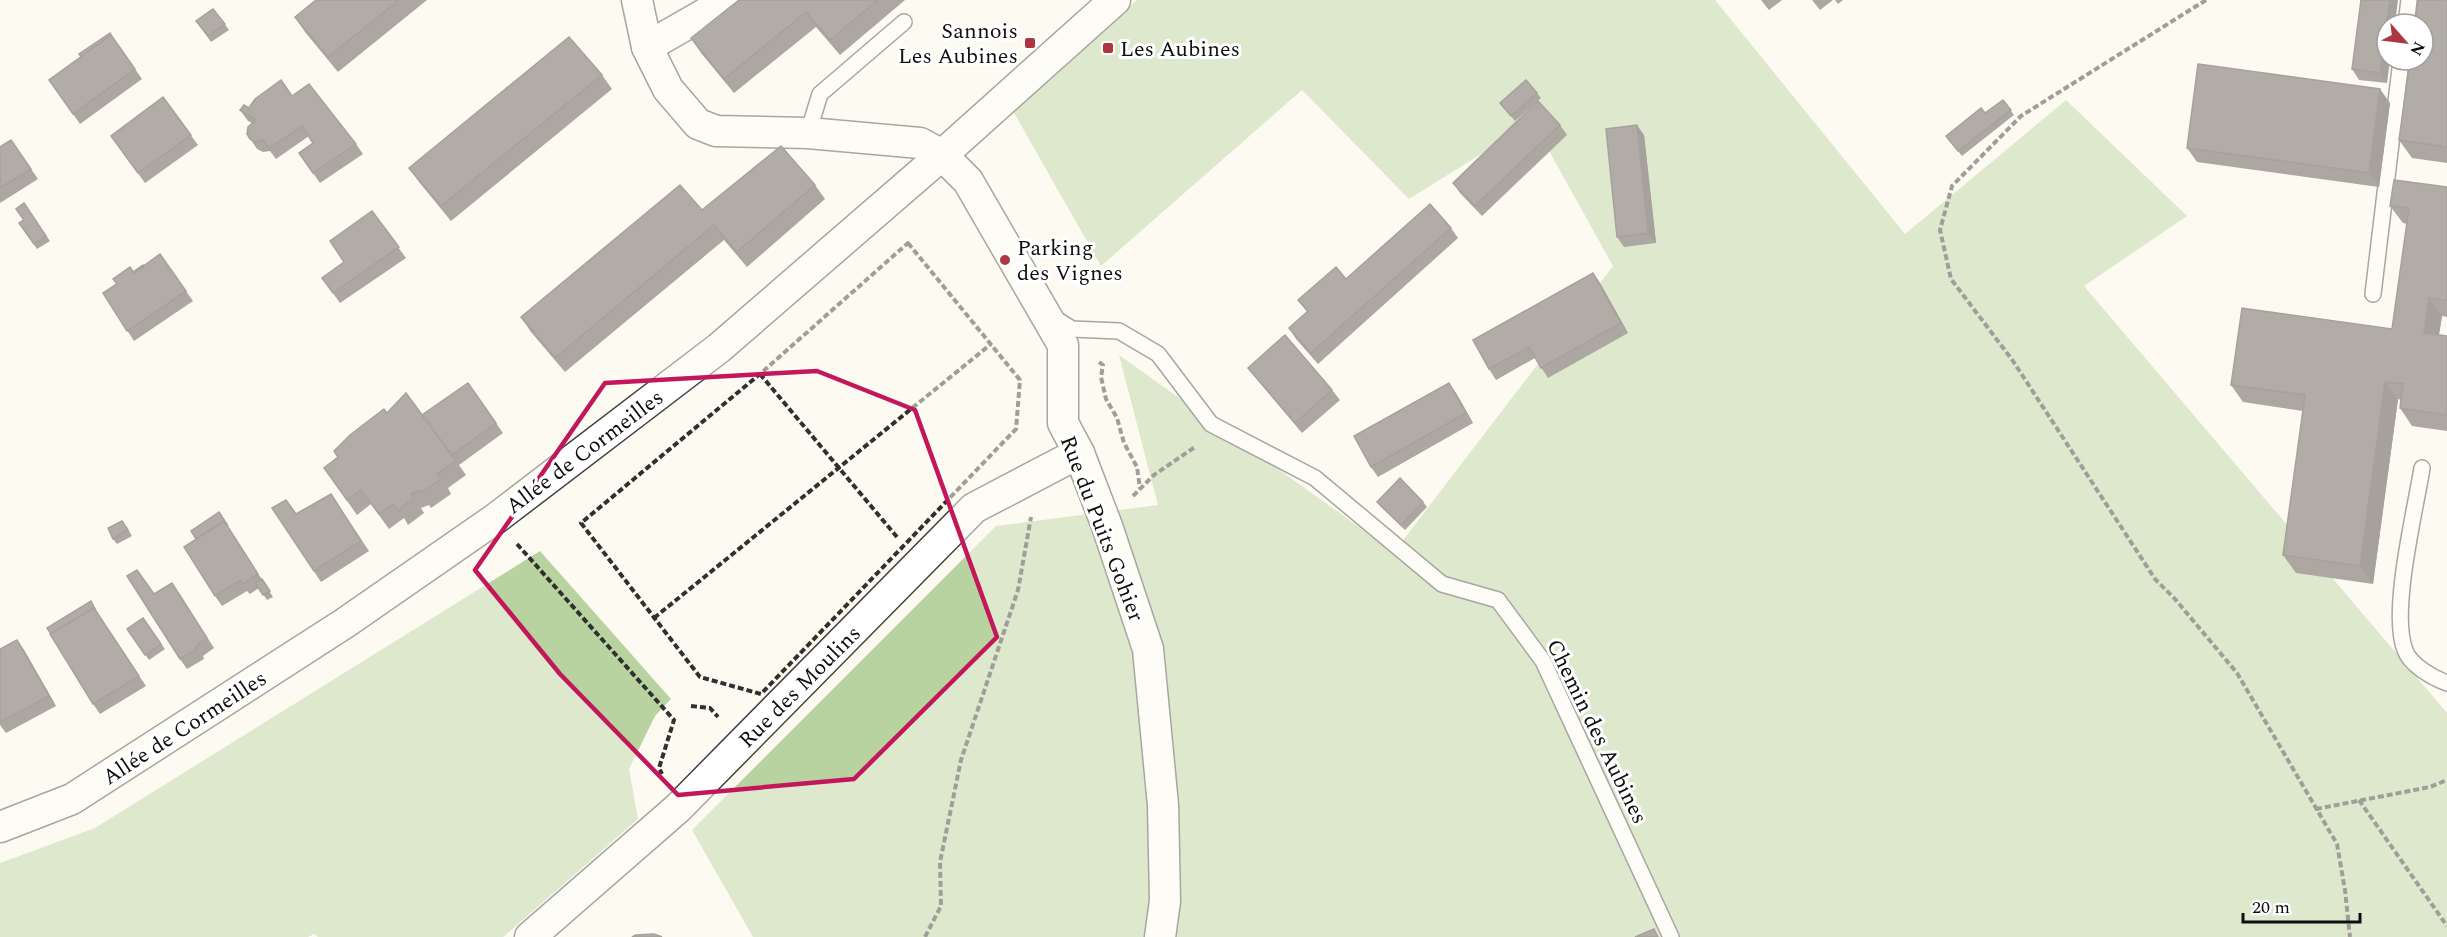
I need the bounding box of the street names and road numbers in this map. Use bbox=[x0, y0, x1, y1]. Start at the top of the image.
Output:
street label: Allée de Cormeilles bbox=[499, 382, 671, 523]
street label: Rue du Puits Gohier bbox=[1051, 431, 1152, 627]
street label: Rue des Moulins bbox=[731, 618, 869, 756]
street label: Chemin des Aubines bbox=[1538, 634, 1656, 830]
street label: Allée de Cormeilles bbox=[96, 663, 274, 794]

